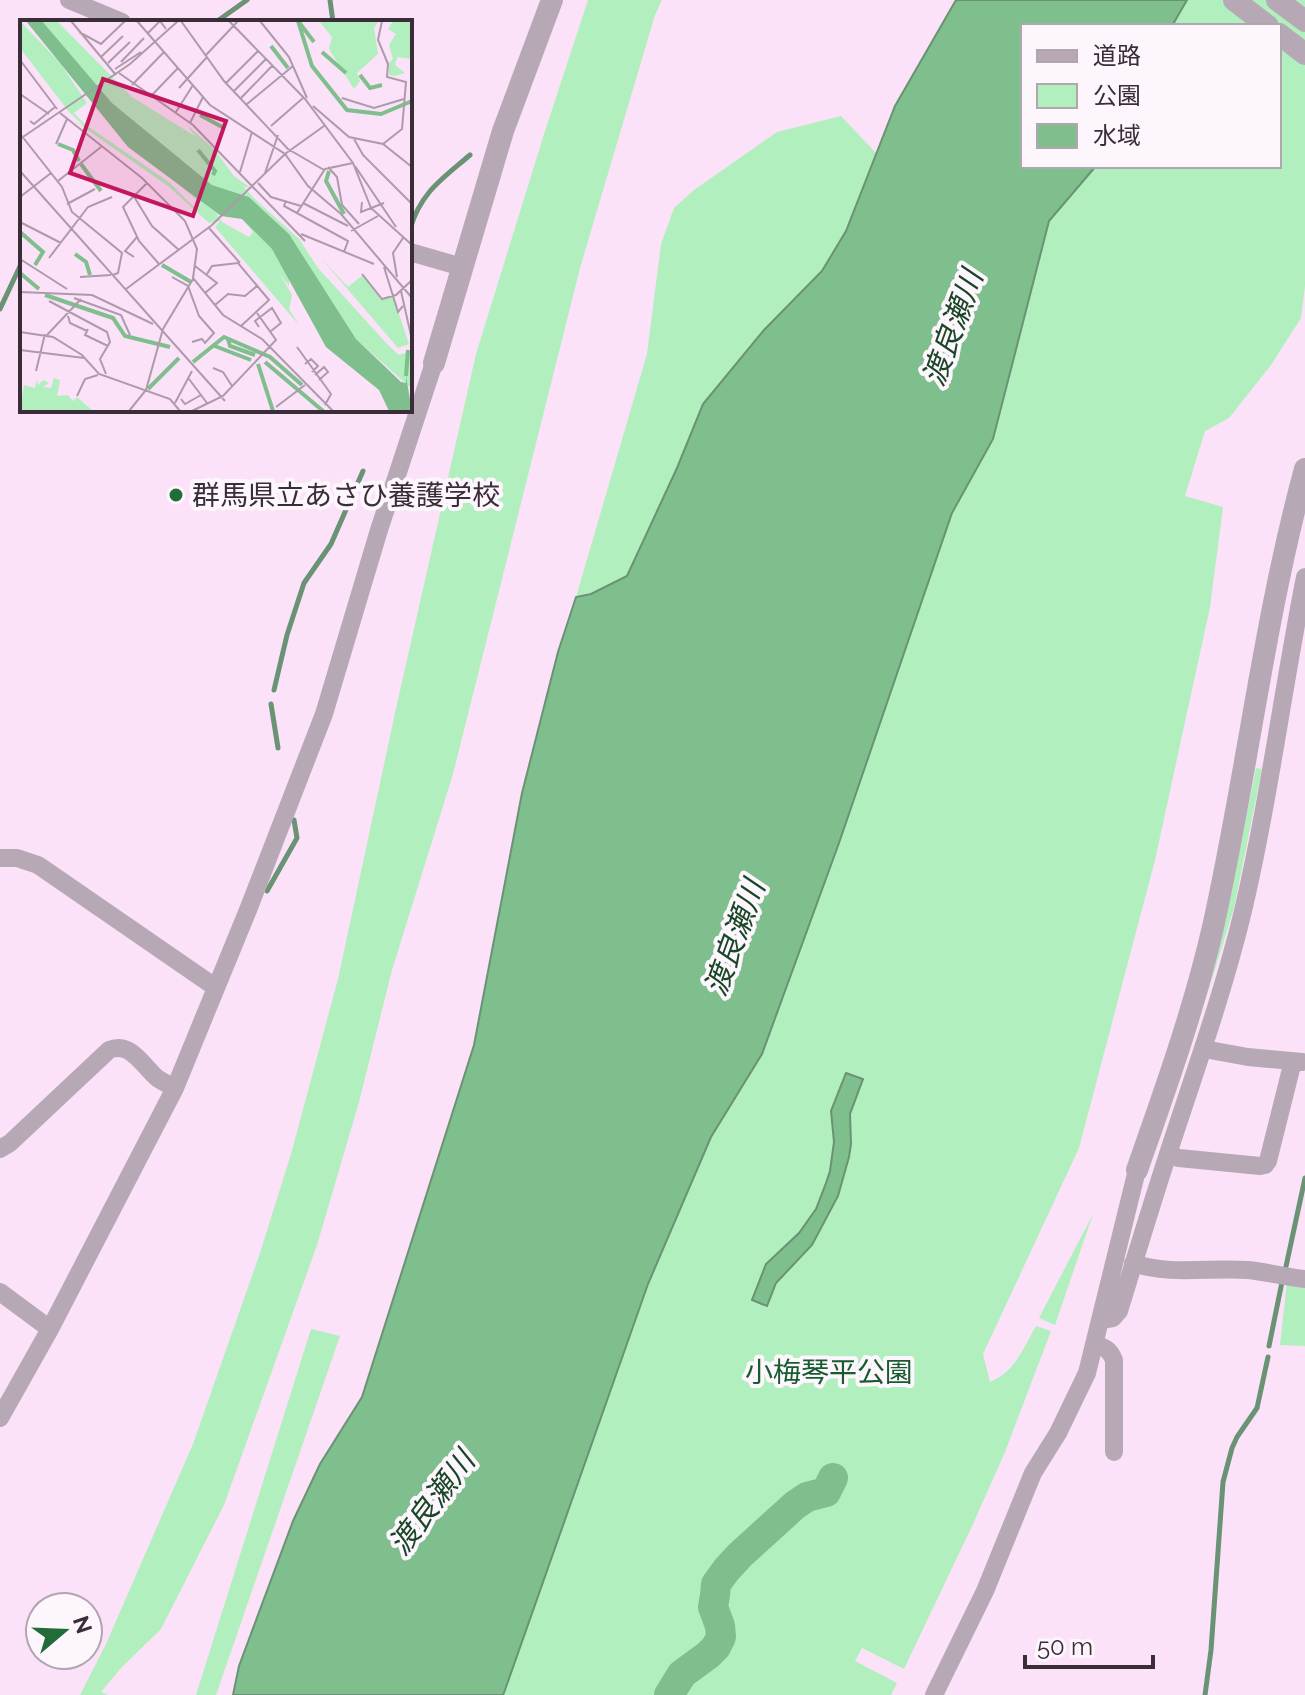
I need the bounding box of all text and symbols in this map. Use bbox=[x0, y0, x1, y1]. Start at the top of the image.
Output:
inset map bbox=[20, 20, 412, 412]
legend bbox=[1021, 24, 1281, 168]
text: 道路 bbox=[1093, 41, 1141, 70]
text: 公園 bbox=[1093, 81, 1141, 110]
text: 水域 bbox=[1093, 121, 1141, 150]
water label: 渡良瀬川 bbox=[916, 263, 991, 390]
place label: 群馬県立あさひ養護学校 bbox=[192, 479, 500, 512]
marker: 群馬県立あさひ養護学校 bbox=[167, 486, 185, 504]
water label: 渡良瀬川 bbox=[698, 873, 773, 1000]
park label: 小梅琴平公園 bbox=[745, 1356, 913, 1389]
water label: 渡良瀬川 bbox=[382, 1442, 483, 1561]
north arrow bbox=[24, 1591, 104, 1671]
text: N bbox=[68, 1612, 98, 1637]
scale bar bbox=[1025, 1619, 1153, 1669]
text: 50 m bbox=[1037, 1632, 1093, 1661]

